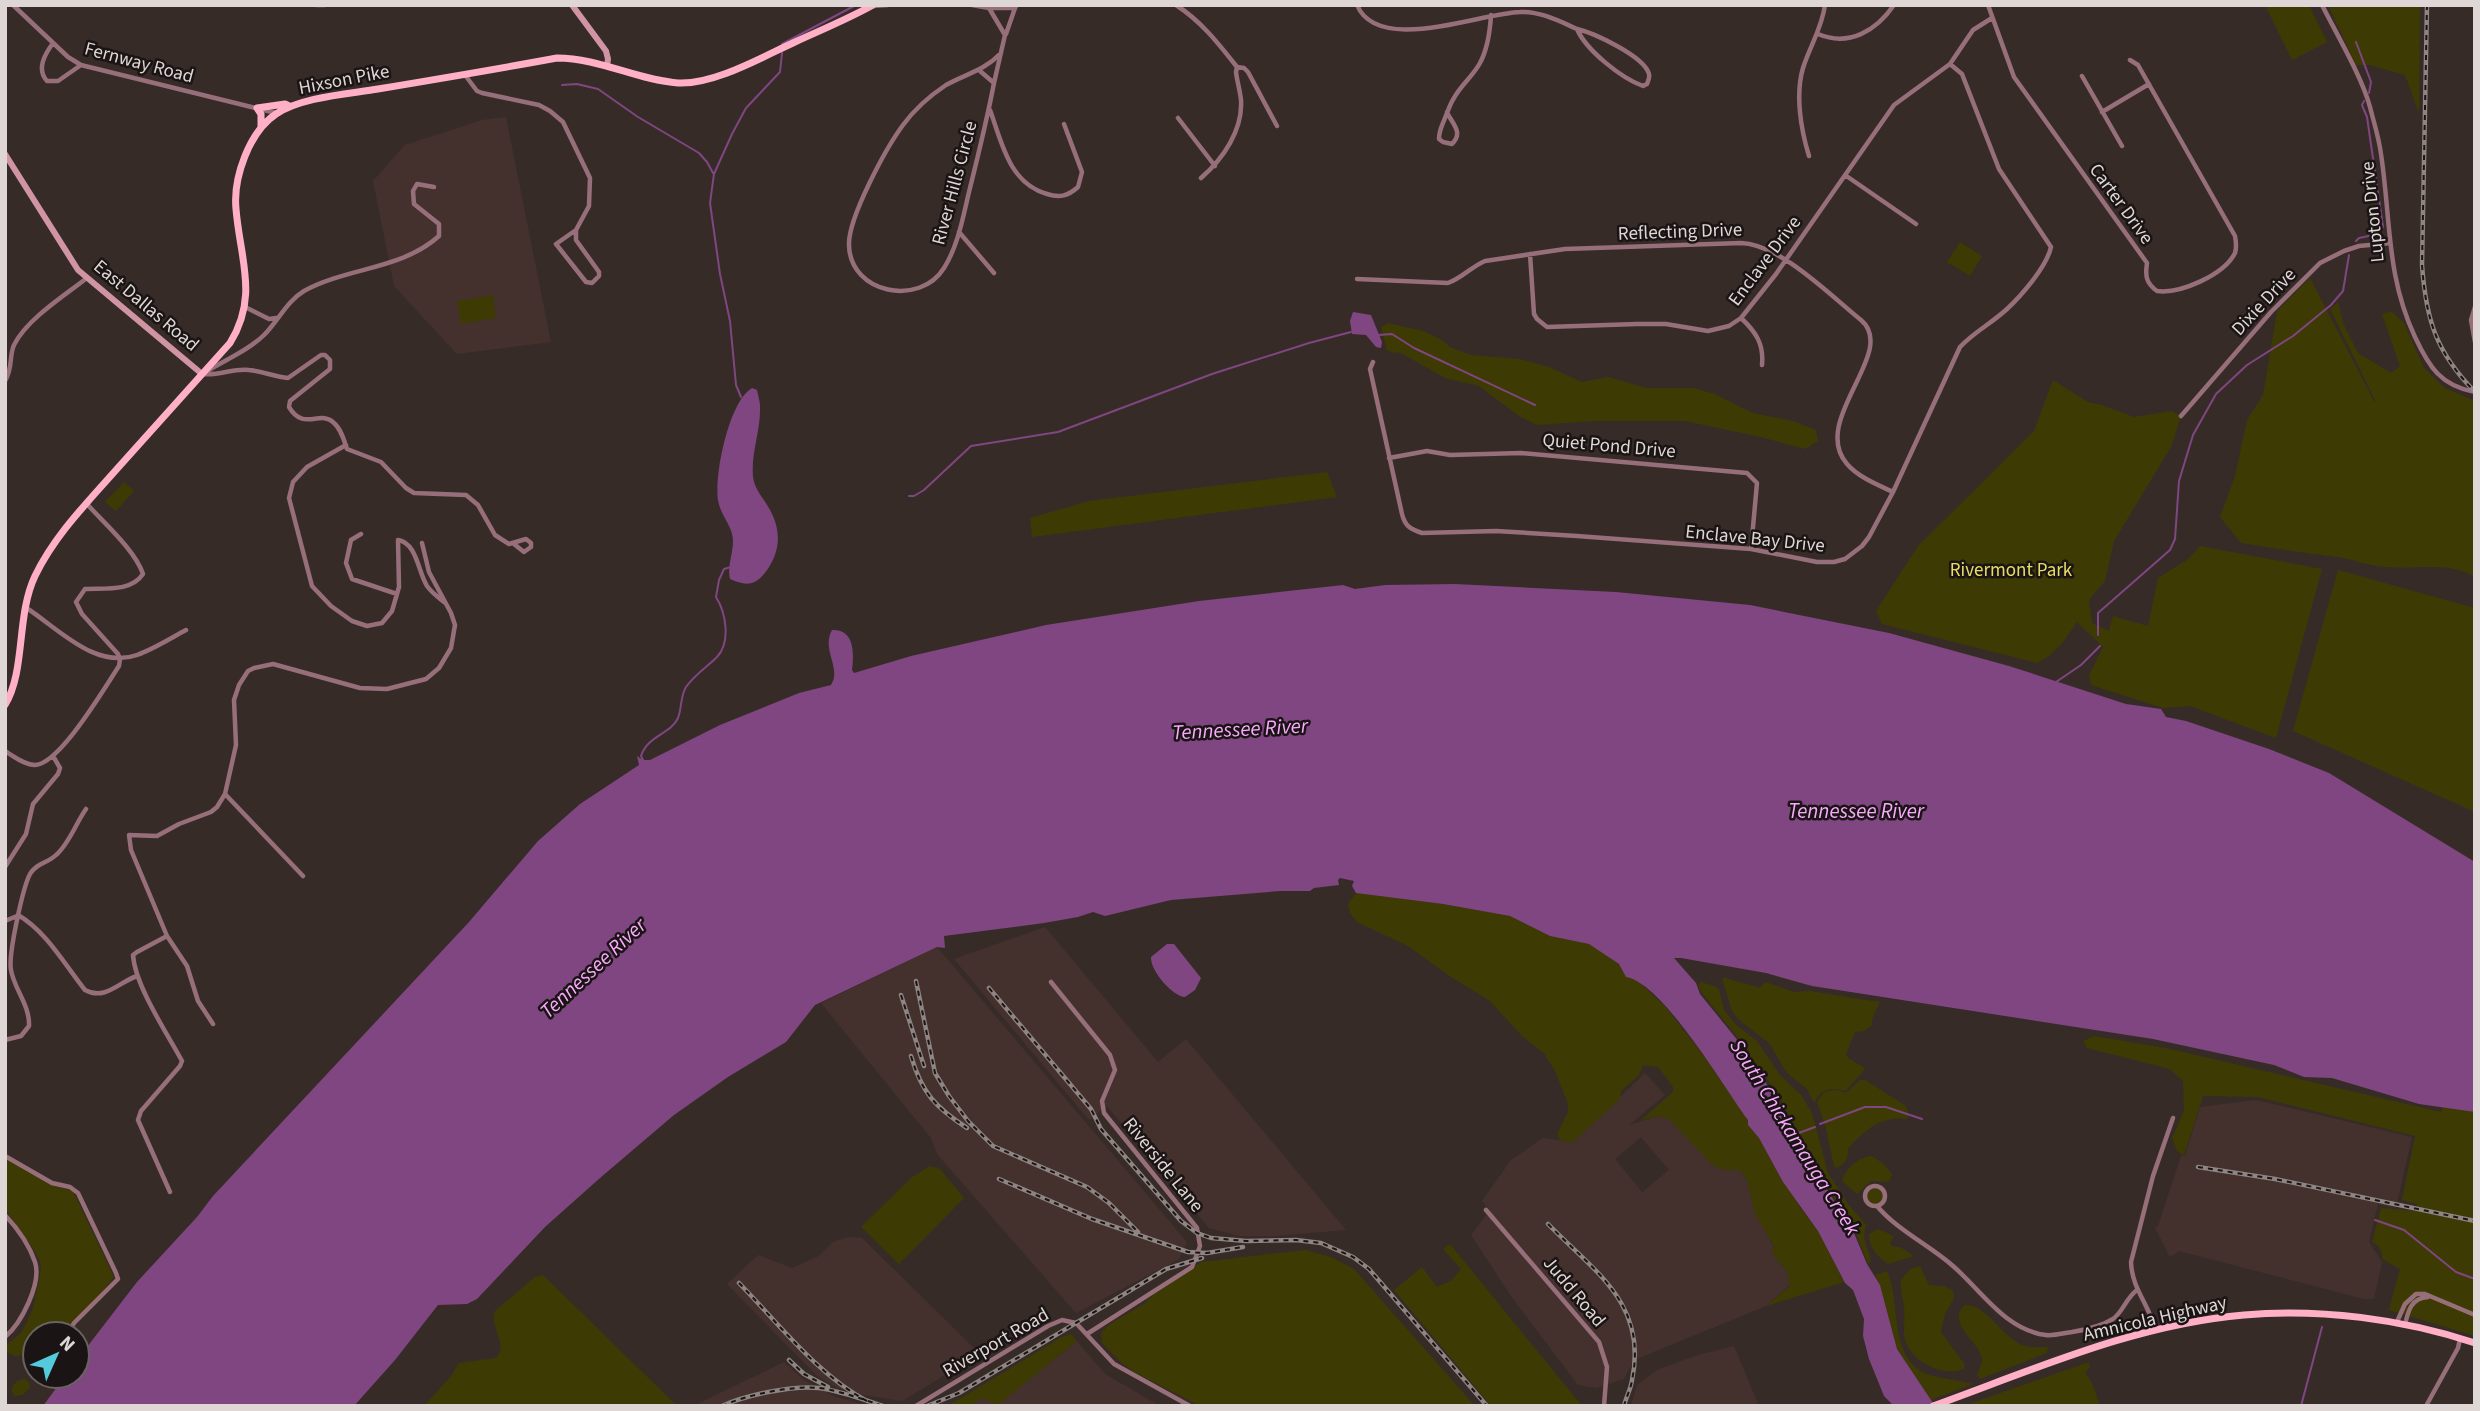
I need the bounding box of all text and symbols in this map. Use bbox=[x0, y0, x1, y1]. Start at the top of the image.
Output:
street label: Fernway Road bbox=[81, 35, 197, 91]
street label: Hixson Pike bbox=[296, 58, 392, 102]
street label: River Hills Circle bbox=[925, 118, 985, 248]
street label: Carter Drive bbox=[2082, 158, 2160, 250]
street label: Lupton Drive bbox=[2354, 160, 2392, 264]
street label: Enclave Drive bbox=[1722, 210, 1808, 312]
street label: Reflecting Drive bbox=[1617, 216, 1743, 248]
street label: East Dallas Road bbox=[87, 254, 205, 358]
street label: Dixie Drive bbox=[2226, 262, 2302, 342]
street label: Quiet Pond Drive bbox=[1541, 427, 1677, 465]
street label: Enclave Bay Drive bbox=[1684, 518, 1826, 560]
park label: Rivermont Park bbox=[1950, 557, 2073, 584]
water label: Tennessee River bbox=[1171, 710, 1309, 748]
water label: Tennessee River bbox=[1788, 796, 1925, 826]
water label: Tennessee River bbox=[533, 910, 654, 1025]
water label: South Chickamauga Creek bbox=[1722, 1033, 1868, 1242]
street label: Riverside Lane bbox=[1116, 1112, 1210, 1218]
street label: Judd Road bbox=[1536, 1251, 1612, 1333]
street label: Amnicola Highway bbox=[2080, 1289, 2230, 1349]
street label: Riverport Road bbox=[938, 1302, 1054, 1384]
north arrow bbox=[21, 1320, 91, 1390]
text: N bbox=[53, 1330, 81, 1358]

